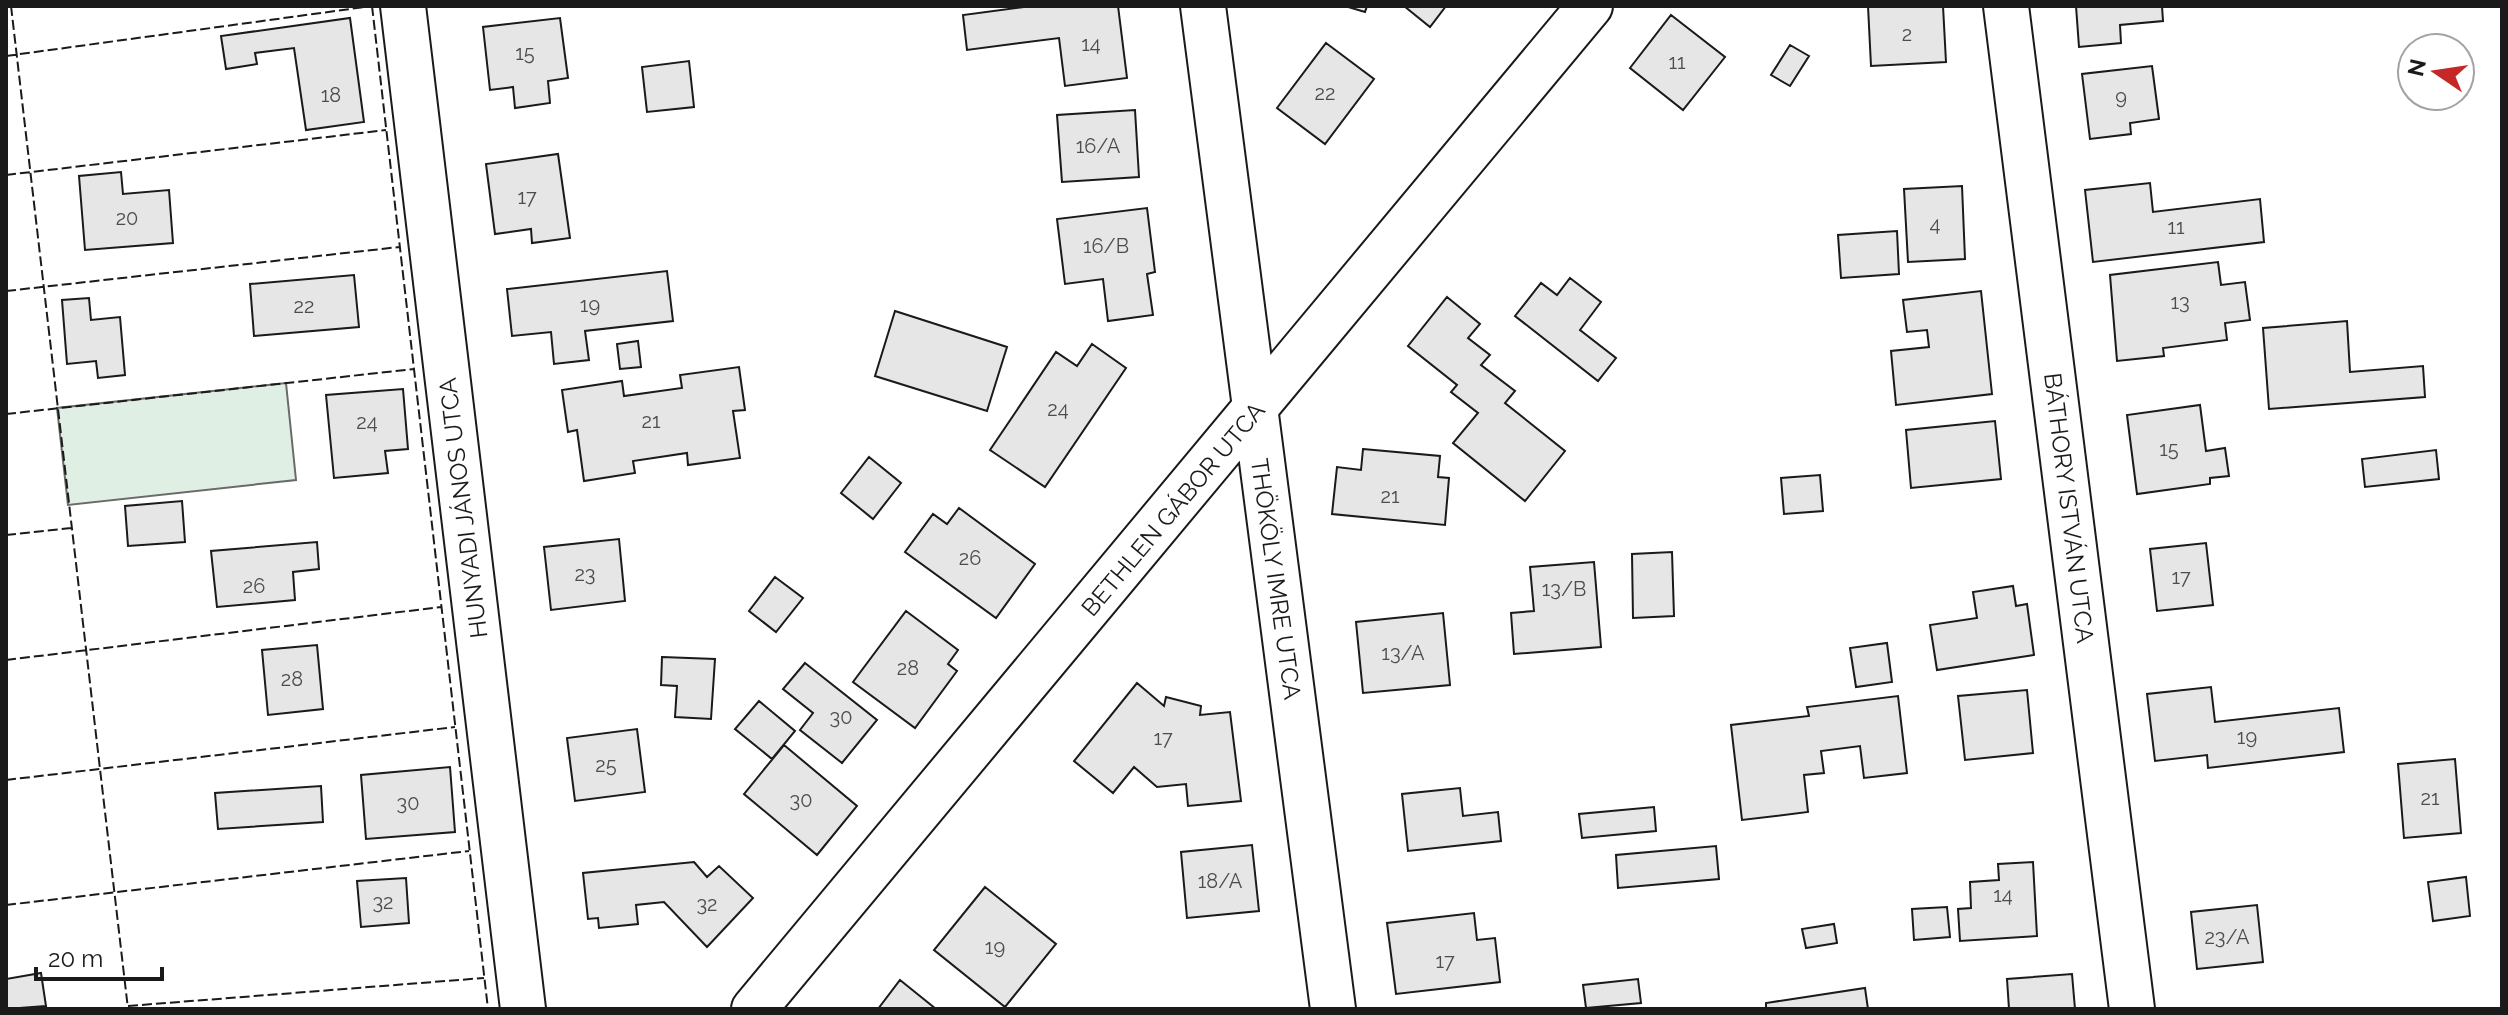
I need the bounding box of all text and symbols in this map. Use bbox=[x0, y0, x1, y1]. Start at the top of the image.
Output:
house number: 2 bbox=[1902, 22, 1912, 46]
house number: 14 bbox=[1081, 32, 1101, 56]
north arrow bbox=[2396, 32, 2476, 112]
house number: 15 bbox=[515, 41, 535, 65]
house number: 11 bbox=[1668, 50, 1686, 74]
text: N bbox=[2402, 56, 2431, 79]
house number: 22 bbox=[1315, 81, 1335, 105]
house number: 18 bbox=[321, 83, 341, 107]
house number: 9 bbox=[2115, 85, 2127, 109]
house number: 16/A bbox=[1076, 134, 1121, 158]
house number: 17 bbox=[517, 185, 537, 209]
house number: 20 bbox=[116, 206, 138, 230]
house number: 4 bbox=[1930, 212, 1941, 236]
house number: 11 bbox=[2167, 215, 2185, 239]
house number: 16/B bbox=[1083, 234, 1129, 258]
house number: 13 bbox=[2170, 290, 2190, 314]
house number: 19 bbox=[580, 293, 600, 317]
house number: 22 bbox=[294, 294, 314, 318]
street label: BÁTHORY ISTVÁN UTCA bbox=[2038, 371, 2100, 645]
street label: HUNYADI JÁNOS UTCA bbox=[433, 376, 493, 640]
street label: BETHLEN GÁBOR UTCA bbox=[1075, 396, 1271, 622]
house number: 24 bbox=[1047, 397, 1069, 421]
house number: 21 bbox=[642, 409, 661, 433]
house number: 24 bbox=[356, 410, 378, 434]
house number: 15 bbox=[2159, 437, 2179, 461]
street label: THÖKÖLY IMRE UTCA bbox=[1245, 457, 1307, 701]
house number: 21 bbox=[1381, 484, 1400, 508]
house number: 26 bbox=[959, 546, 981, 570]
house number: 23 bbox=[574, 562, 596, 586]
house number: 17 bbox=[2171, 565, 2191, 589]
house number: 26 bbox=[243, 574, 265, 598]
house number: 13/B bbox=[1542, 577, 1586, 601]
house number: 13/A bbox=[1381, 641, 1425, 665]
house number: 28 bbox=[897, 656, 919, 680]
house number: 28 bbox=[281, 667, 303, 691]
house number: 30 bbox=[830, 705, 852, 729]
house number: 19 bbox=[2237, 725, 2257, 749]
house number: 17 bbox=[1153, 726, 1173, 750]
house number: 25 bbox=[595, 753, 617, 777]
house number: 21 bbox=[2421, 786, 2440, 810]
house number: 30 bbox=[790, 788, 812, 812]
house number: 30 bbox=[397, 791, 419, 815]
house number: 18/A bbox=[1198, 869, 1243, 893]
house number: 14 bbox=[1993, 883, 2013, 907]
house number: 32 bbox=[372, 890, 394, 914]
house number: 32 bbox=[696, 892, 718, 916]
house number: 23/A bbox=[2204, 925, 2250, 949]
scale bar bbox=[36, 931, 162, 981]
house number: 19 bbox=[985, 935, 1005, 959]
text: 20 m bbox=[48, 944, 103, 973]
house number: 17 bbox=[1435, 949, 1455, 973]

